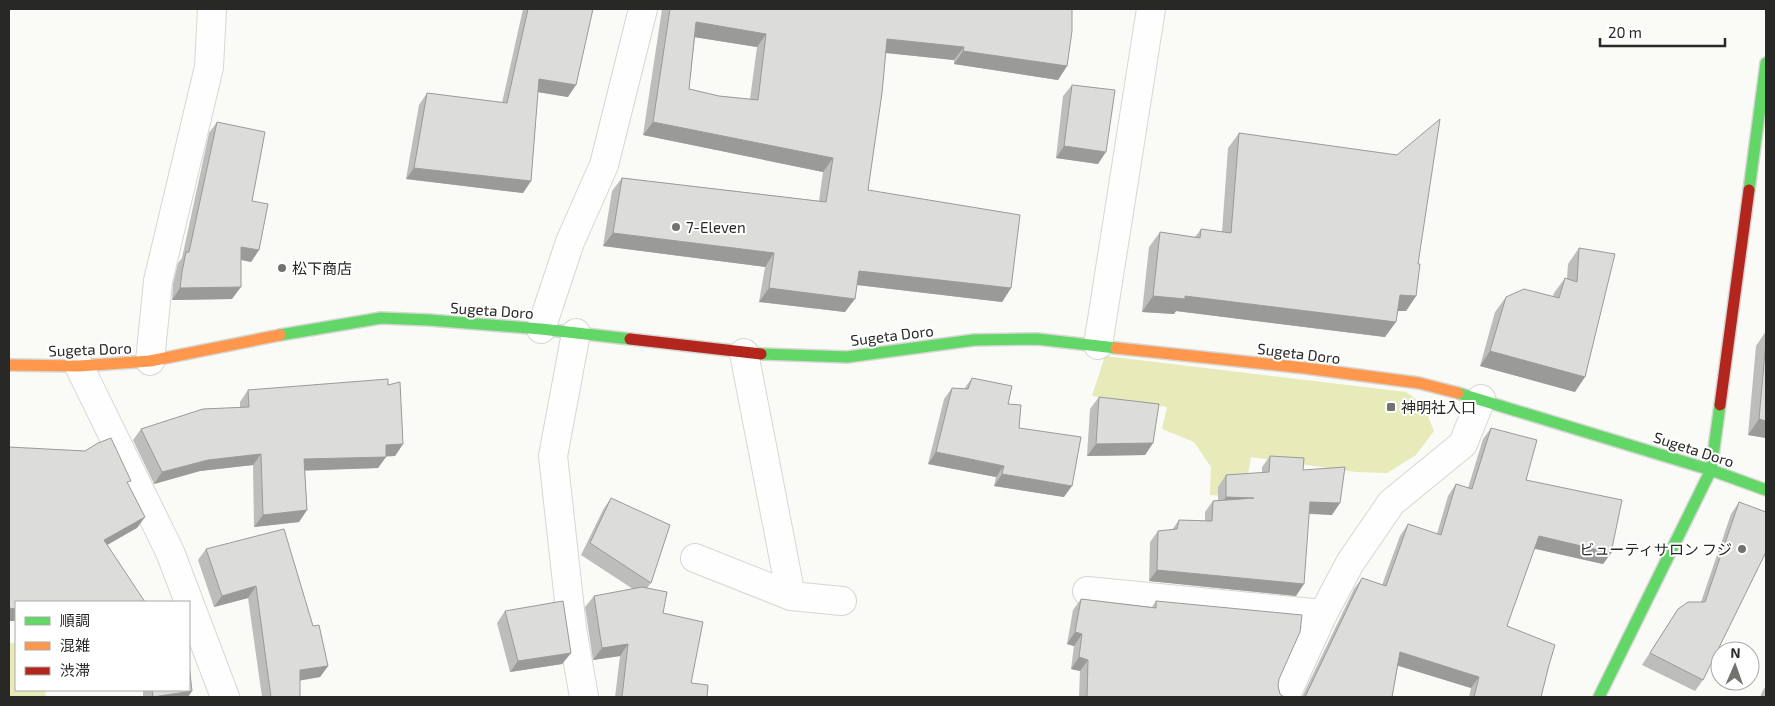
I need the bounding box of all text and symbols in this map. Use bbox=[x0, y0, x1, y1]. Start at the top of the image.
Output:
scale bar bbox=[1600, 15, 1725, 47]
text: 20 m bbox=[1608, 23, 1642, 41]
place label: 7-Eleven bbox=[686, 218, 746, 236]
marker: 7-Eleven bbox=[670, 221, 682, 233]
place label: 松下商店 bbox=[292, 259, 352, 277]
marker: 松下商店 bbox=[276, 262, 288, 274]
street label: Sugeta Doro bbox=[450, 298, 534, 322]
street label: Sugeta Doro bbox=[849, 321, 935, 349]
street label: Sugeta Doro bbox=[48, 339, 132, 359]
street label: Sugeta Doro bbox=[1256, 339, 1342, 367]
place label: 神明社入口 bbox=[1401, 398, 1476, 416]
marker: 神明社入口 bbox=[1385, 401, 1397, 413]
street label: Sugeta Doro bbox=[1652, 428, 1736, 470]
place label: ビューティサロン フジ bbox=[1580, 540, 1732, 558]
marker: ビューティサロン フジ bbox=[1736, 543, 1748, 555]
legend bbox=[15, 601, 190, 691]
text: 順調 bbox=[60, 611, 90, 629]
text: 混雑 bbox=[60, 636, 90, 654]
north arrow bbox=[1710, 641, 1760, 691]
text: N bbox=[1730, 644, 1741, 661]
text: 渋滞 bbox=[60, 661, 90, 679]

